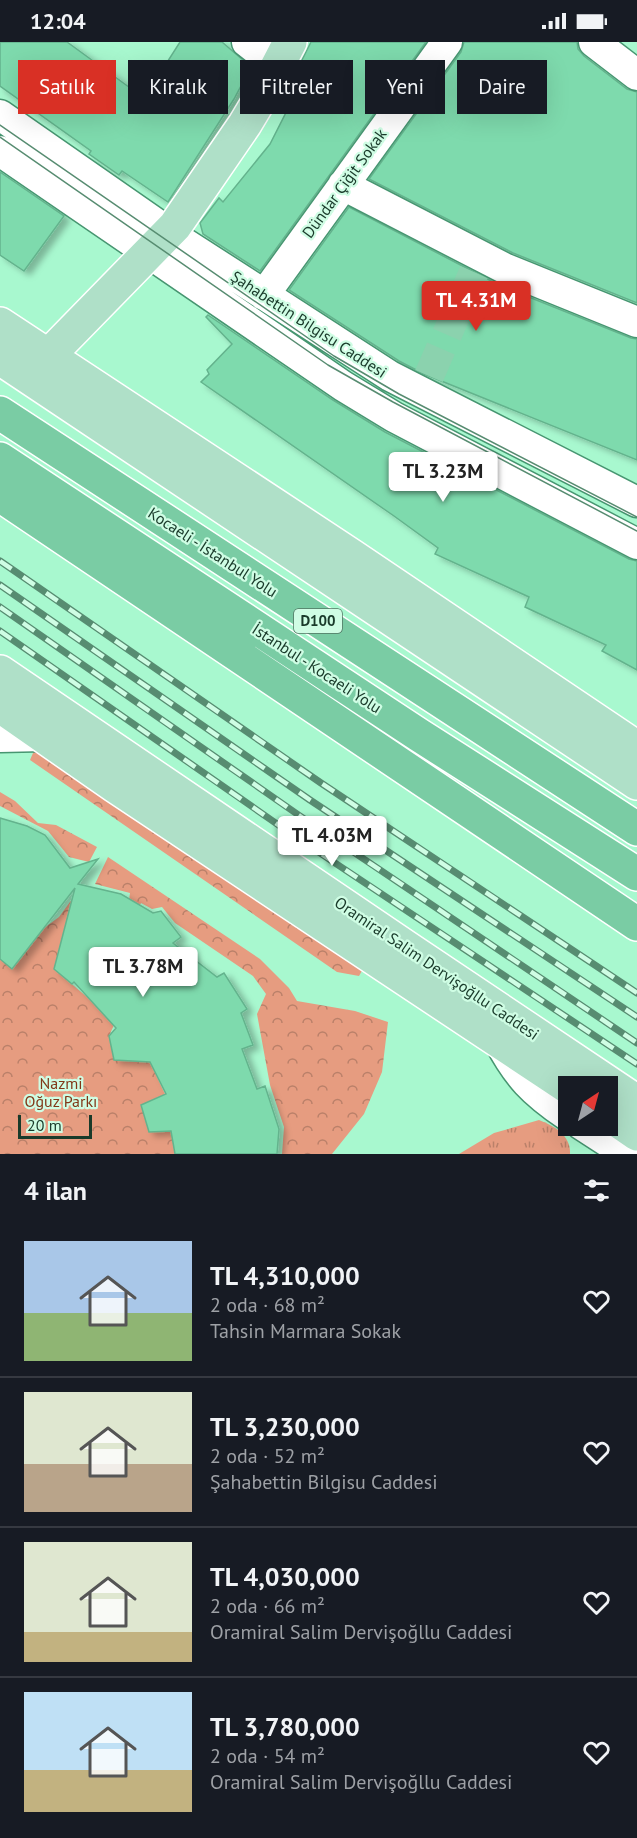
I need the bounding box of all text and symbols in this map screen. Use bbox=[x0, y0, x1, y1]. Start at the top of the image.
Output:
text: 12:04 bbox=[30, 7, 86, 35]
chip: Satılık bbox=[18, 60, 116, 114]
chip: Kiralık bbox=[128, 60, 228, 114]
chip: Filtreler bbox=[240, 60, 353, 114]
chip: Yeni bbox=[365, 60, 445, 114]
chip: Daire bbox=[457, 60, 547, 114]
street label: Dündar Çiğit Sokak bbox=[298, 124, 391, 242]
street label: Şahabettin Bilgisu Caddesi bbox=[227, 266, 391, 382]
pin: TL 4.31M bbox=[414, 281, 538, 332]
text: TL 4.31M bbox=[436, 287, 516, 313]
pin: TL 3.23M bbox=[381, 452, 505, 503]
text: TL 3.23M bbox=[403, 458, 483, 484]
street label: Kocaeli - İstanbul Yolu bbox=[145, 503, 281, 601]
road number: D100 bbox=[294, 609, 342, 633]
street label: İstanbul - Kocaeli Yolu bbox=[249, 619, 385, 717]
pin: TL 4.03M bbox=[270, 816, 394, 867]
text: TL 4.03M bbox=[292, 822, 372, 848]
street label: Oramiral Salim Dervişoğllu Caddesi bbox=[331, 892, 543, 1044]
pin: TL 3.78M bbox=[81, 947, 205, 998]
text: TL 3.78M bbox=[103, 953, 183, 979]
park label: Nazmi Oğuz Parkı bbox=[25, 1073, 97, 1111]
north arrow bbox=[558, 1076, 618, 1136]
map controls bbox=[558, 1076, 618, 1136]
scale bar bbox=[18, 1112, 92, 1140]
text: 20 m bbox=[27, 1115, 62, 1135]
text: 4 ilan bbox=[24, 1174, 87, 1207]
icon: filters bbox=[580, 1174, 613, 1207]
text: TL 4,310,000 bbox=[210, 1259, 360, 1292]
icon: home bbox=[72, 1265, 144, 1337]
icon: heart bbox=[580, 1285, 613, 1318]
text: 2 oda · 68 m² bbox=[210, 1292, 325, 1318]
text: Tahsin Marmara Sokak bbox=[210, 1318, 401, 1344]
text: TL 3,230,000 bbox=[210, 1410, 360, 1443]
icon: home bbox=[72, 1416, 144, 1488]
icon: heart bbox=[580, 1436, 613, 1469]
text: 2 oda · 52 m² bbox=[210, 1443, 325, 1469]
text: Şahabettin Bilgisu Caddesi bbox=[210, 1469, 438, 1495]
text: TL 4,030,000 bbox=[210, 1560, 360, 1593]
icon: home bbox=[72, 1566, 144, 1638]
icon: heart bbox=[580, 1586, 613, 1619]
text: 2 oda · 66 m² bbox=[210, 1593, 325, 1619]
text: Oramiral Salim Dervişoğllu Caddesi bbox=[210, 1619, 512, 1645]
text: TL 3,780,000 bbox=[210, 1710, 360, 1743]
icon: home bbox=[72, 1716, 144, 1788]
icon: heart bbox=[580, 1736, 613, 1769]
text: 2 oda · 54 m² bbox=[210, 1743, 325, 1769]
text: Oramiral Salim Dervişoğllu Caddesi bbox=[210, 1769, 512, 1795]

